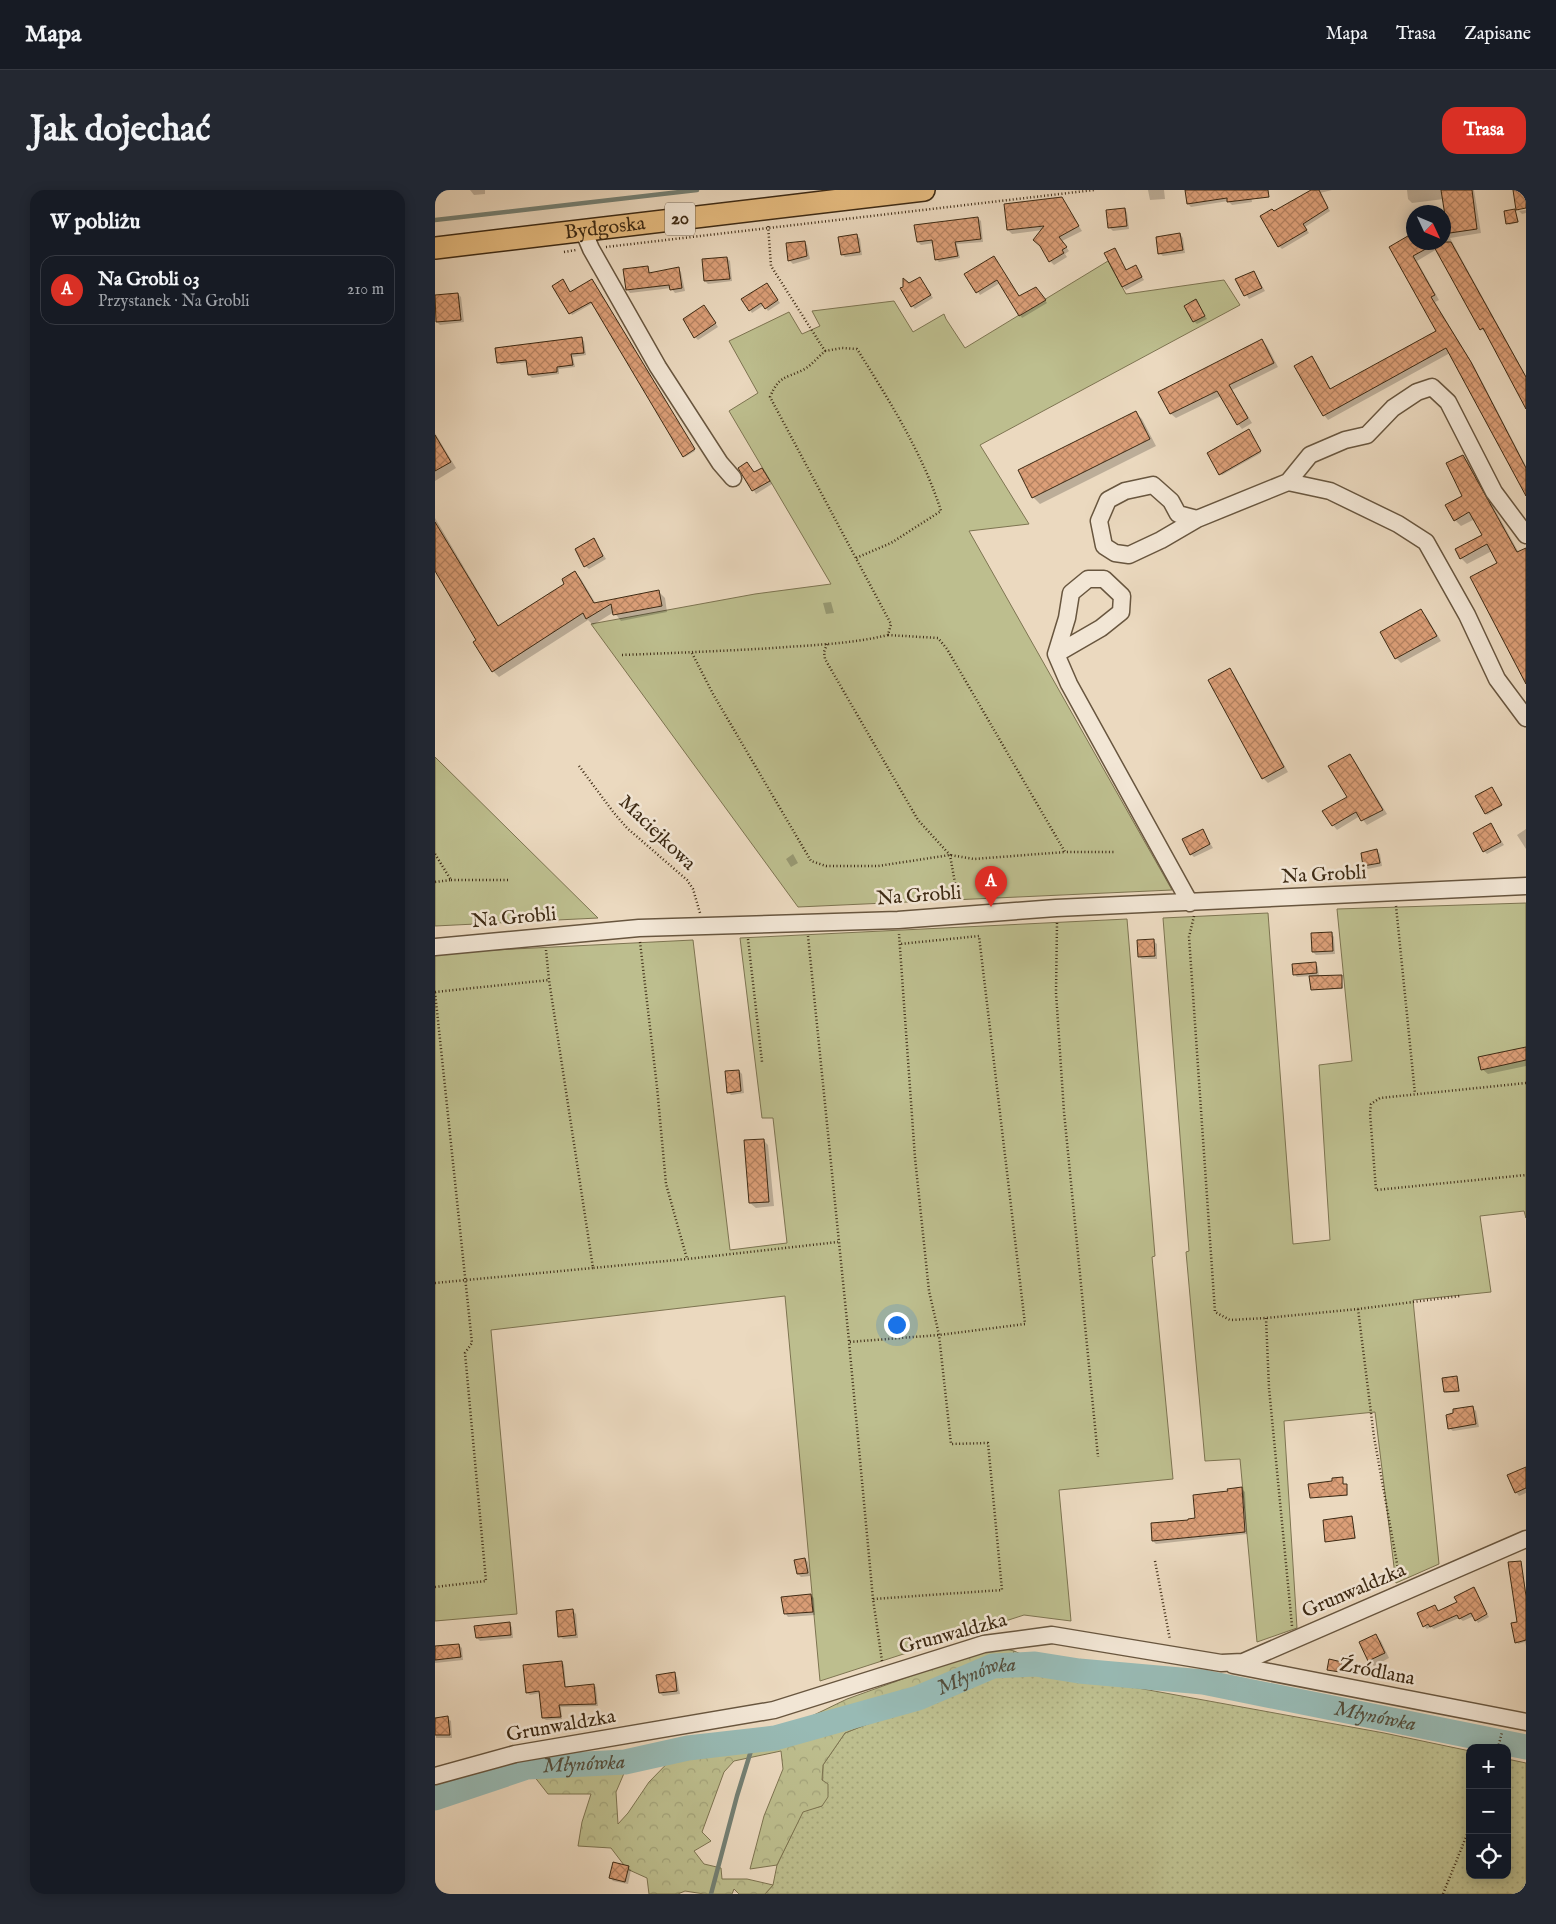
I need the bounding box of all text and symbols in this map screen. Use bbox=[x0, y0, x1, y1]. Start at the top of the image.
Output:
text: Mapa bbox=[25, 19, 81, 50]
text: Mapa bbox=[1326, 23, 1368, 46]
text: Trasa bbox=[1396, 23, 1436, 46]
text: Zapisane bbox=[1464, 23, 1531, 46]
button: Trasa bbox=[1442, 107, 1526, 154]
text: Jak dojechać bbox=[30, 108, 210, 153]
road number: 20 bbox=[665, 202, 695, 236]
north arrow bbox=[1406, 205, 1451, 250]
text: W pobliżu bbox=[50, 209, 140, 236]
street label: Bydgoska bbox=[563, 211, 647, 245]
text: Na Grobli 03 bbox=[98, 268, 200, 292]
text: A bbox=[62, 280, 72, 300]
text: 210 m bbox=[347, 280, 384, 300]
text: Przystanek · Na Grobli bbox=[98, 292, 250, 312]
street label: Maciejkowa bbox=[613, 790, 701, 876]
street label: Na Grobli bbox=[1281, 860, 1367, 890]
pin: A bbox=[975, 866, 1007, 907]
street label: Na Grobli bbox=[876, 881, 962, 911]
street label: Na Grobli bbox=[470, 902, 558, 934]
your location bbox=[884, 1312, 910, 1338]
street label: Grunwaldzka bbox=[1298, 1558, 1410, 1624]
street label: Grunwaldzka bbox=[896, 1608, 1010, 1660]
water label: Młynówka bbox=[933, 1651, 1017, 1702]
street label: Źródlana bbox=[1337, 1652, 1417, 1692]
water label: Młynówka bbox=[1332, 1695, 1418, 1738]
street label: Grunwaldzka bbox=[504, 1704, 618, 1748]
map controls bbox=[1466, 1744, 1511, 1879]
button: + bbox=[1466, 1744, 1511, 1789]
water label: Młynówka bbox=[542, 1749, 626, 1780]
button: − bbox=[1466, 1789, 1511, 1834]
button: locate bbox=[1466, 1834, 1511, 1879]

